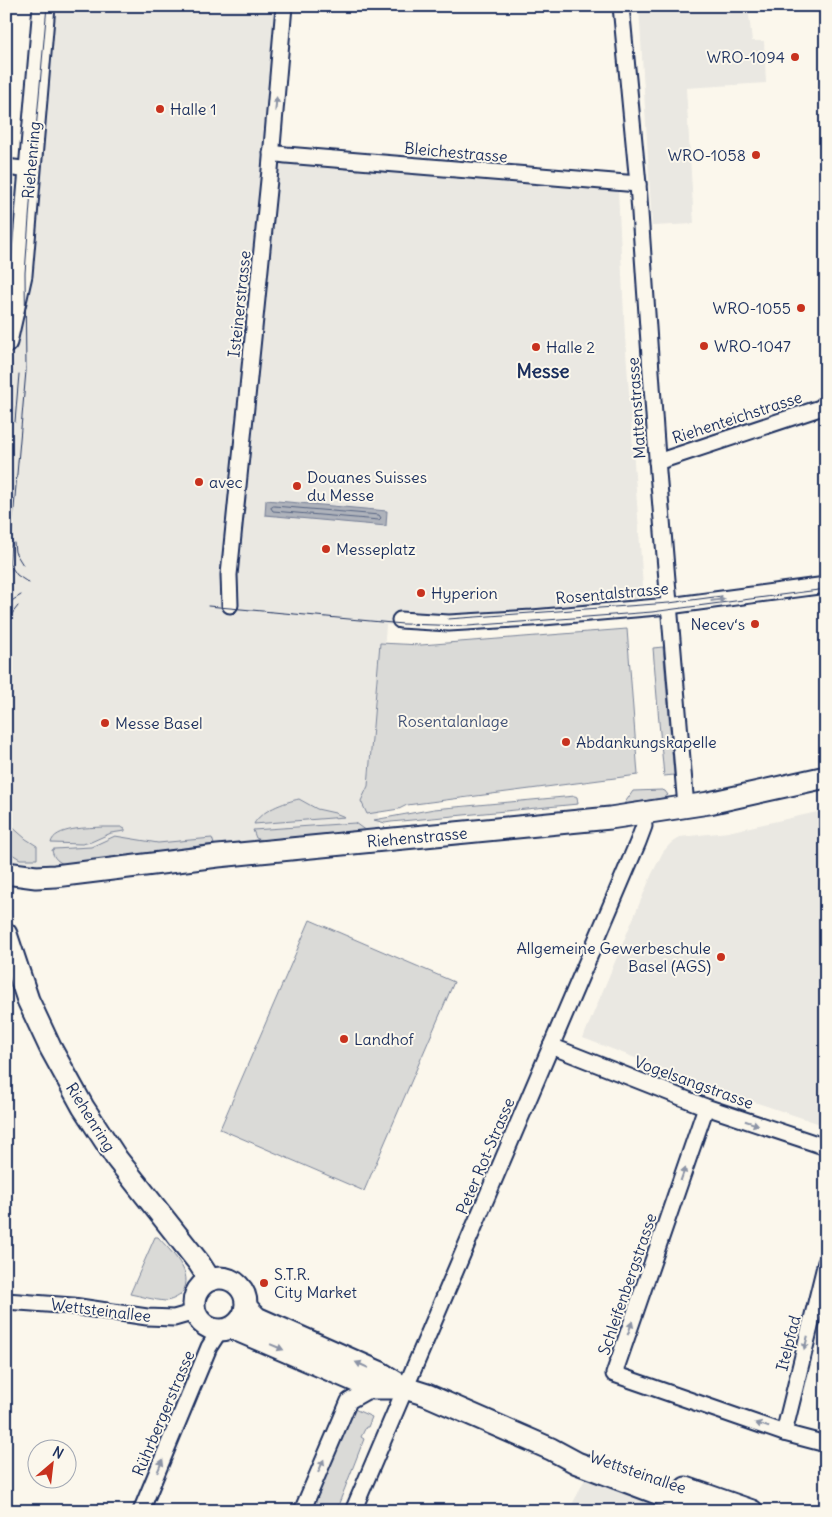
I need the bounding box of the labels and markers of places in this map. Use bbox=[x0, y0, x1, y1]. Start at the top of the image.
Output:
place label: WRO-1094 bbox=[707, 47, 785, 67]
marker: WRO-1094 bbox=[789, 51, 801, 63]
place label: Halle 1 bbox=[170, 99, 217, 119]
marker: Halle 1 bbox=[154, 103, 166, 115]
place label: WRO-1058 bbox=[668, 145, 746, 165]
marker: WRO-1058 bbox=[750, 149, 762, 161]
place label: WRO-1055 bbox=[713, 298, 791, 318]
marker: WRO-1055 bbox=[795, 302, 807, 314]
place label: WRO-1047 bbox=[714, 336, 791, 356]
place label: Halle 2 bbox=[546, 337, 595, 357]
marker: WRO-1047 bbox=[698, 340, 710, 352]
marker: Halle 2 bbox=[530, 341, 542, 353]
place label: Douanes Suisses du Messe bbox=[307, 467, 427, 505]
place label: avec bbox=[209, 472, 243, 492]
marker: avec bbox=[193, 476, 205, 488]
marker: Douanes Suisses du Messe bbox=[291, 480, 303, 492]
place label: Messeplatz bbox=[336, 539, 416, 559]
marker: Messeplatz bbox=[320, 543, 332, 555]
place label: Hyperion bbox=[431, 583, 498, 603]
marker: Hyperion bbox=[415, 587, 427, 599]
place label: Necev‘s bbox=[690, 614, 745, 634]
marker: Necev‘s bbox=[749, 618, 761, 630]
place label: Messe Basel bbox=[115, 713, 203, 733]
marker: Messe Basel bbox=[99, 717, 111, 729]
place label: Abdankungskapelle bbox=[576, 732, 717, 752]
marker: Abdankungskapelle bbox=[560, 736, 572, 748]
place label: Allgemeine Gewerbeschule Basel (AGS) bbox=[517, 938, 711, 976]
marker: Allgemeine Gewerbeschule Basel (AGS) bbox=[715, 951, 727, 963]
place label: Landhof bbox=[354, 1029, 415, 1049]
marker: Landhof bbox=[338, 1033, 350, 1045]
place label: S.T.R. City Market bbox=[274, 1264, 358, 1302]
marker: S.T.R. City Market bbox=[258, 1277, 270, 1289]

